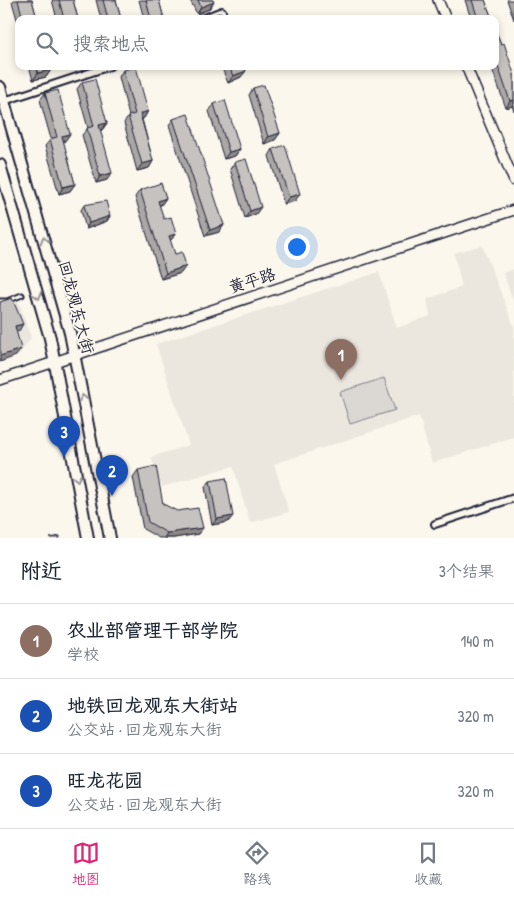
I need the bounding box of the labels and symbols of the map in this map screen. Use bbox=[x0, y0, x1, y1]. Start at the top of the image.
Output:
your location bbox=[284, 234, 310, 260]
one-way arrow bbox=[39, 237, 49, 245]
street label: 回龙观东大街 bbox=[54, 258, 100, 356]
street label: 黄平路 bbox=[226, 262, 278, 298]
one-way arrow bbox=[32, 291, 42, 300]
pin: 1 bbox=[325, 339, 357, 380]
one-way arrow bbox=[79, 394, 89, 402]
pin: 3 bbox=[48, 416, 80, 457]
pin: 2 bbox=[96, 455, 128, 496]
one-way arrow bbox=[72, 474, 82, 483]

